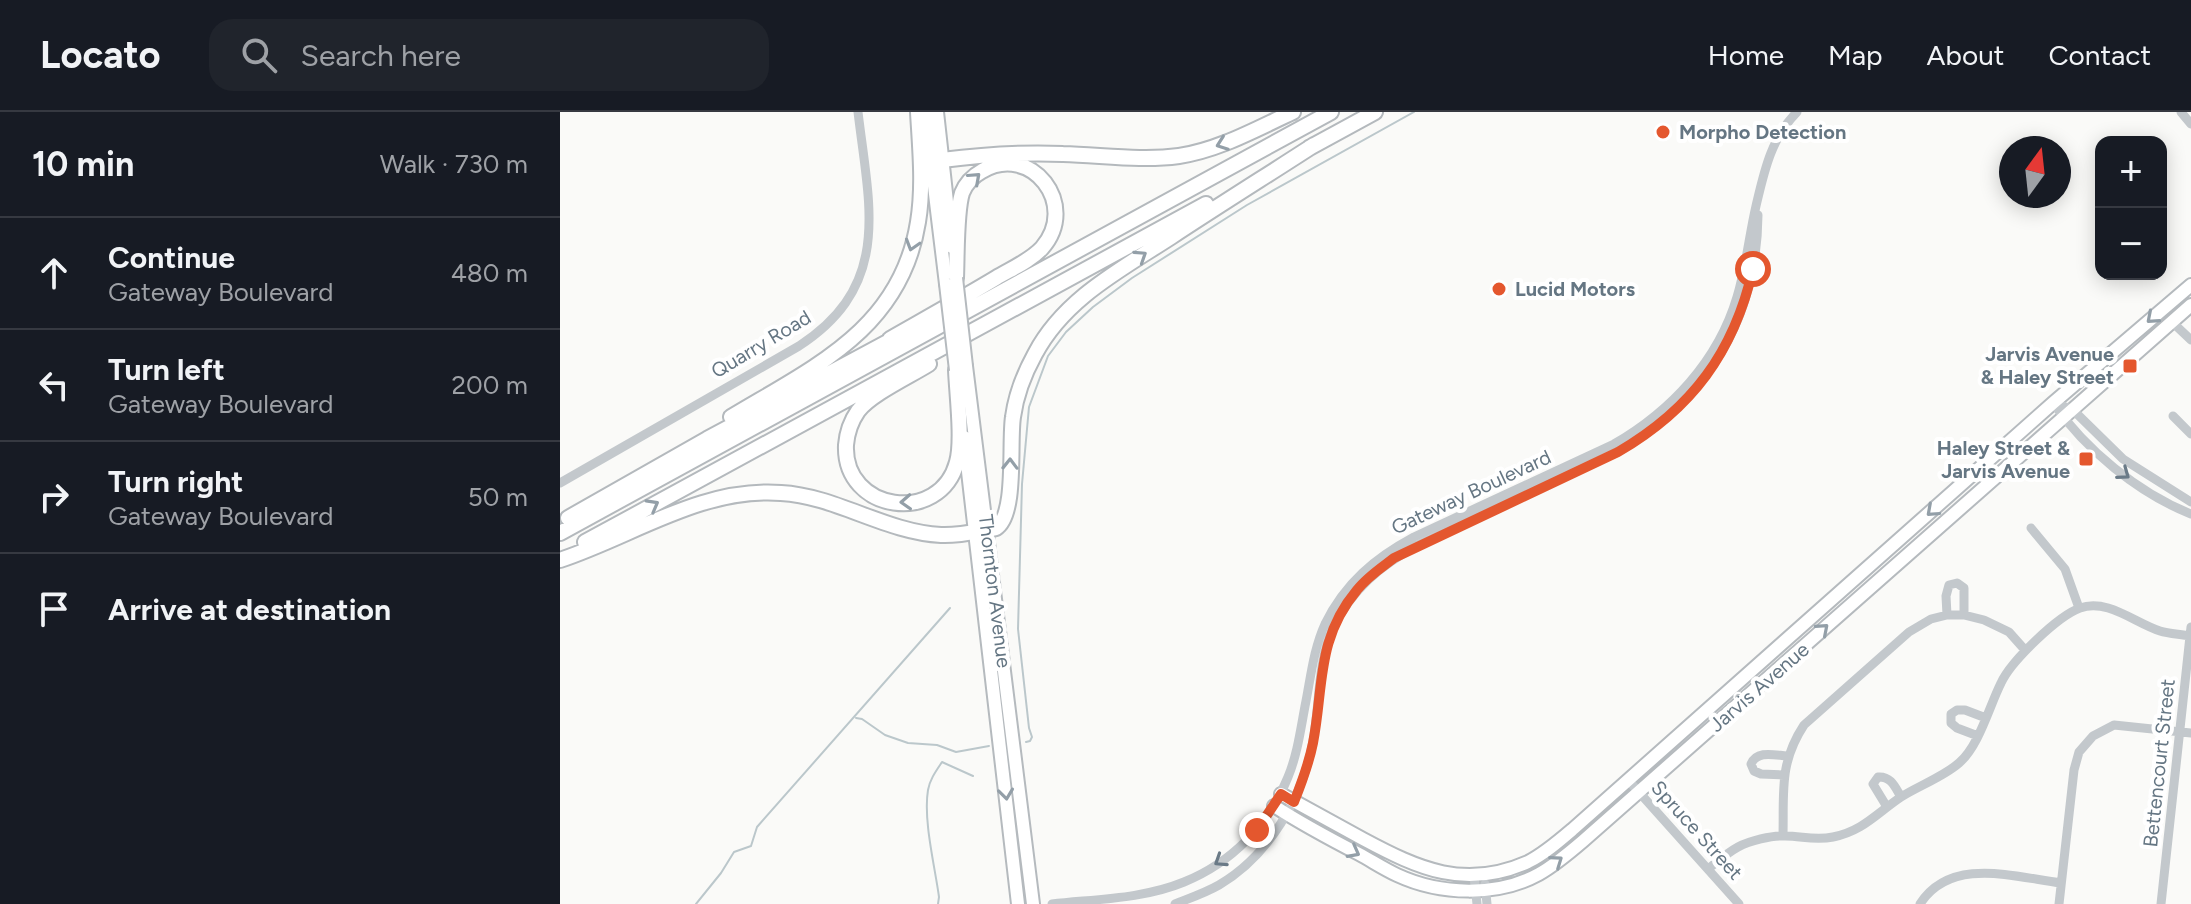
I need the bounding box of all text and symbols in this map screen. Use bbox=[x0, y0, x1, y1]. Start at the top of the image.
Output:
search box bbox=[209, 19, 769, 91]
text: Locato bbox=[40, 32, 161, 78]
icon: search bbox=[237, 33, 281, 77]
text: Search here bbox=[301, 37, 461, 74]
text: Home bbox=[1708, 38, 1784, 72]
text: Map bbox=[1828, 38, 1883, 72]
text: About bbox=[1927, 38, 2004, 72]
text: Contact bbox=[2048, 38, 2151, 72]
place label: Morpho Detection bbox=[1679, 120, 1846, 144]
marker: Morpho Detection bbox=[1654, 123, 1672, 141]
one-way arrow bbox=[1215, 134, 1229, 151]
north arrow bbox=[1999, 136, 2071, 208]
map controls bbox=[2095, 136, 2167, 280]
button: + bbox=[2095, 136, 2167, 208]
text: 10 min bbox=[32, 144, 134, 185]
text: Walk · 730 m bbox=[380, 148, 528, 180]
one-way arrow bbox=[966, 173, 980, 187]
button: − bbox=[2095, 208, 2167, 280]
one-way arrow bbox=[905, 238, 921, 251]
text: Continue bbox=[108, 239, 235, 276]
icon: ahead bbox=[32, 251, 76, 295]
one-way arrow bbox=[1132, 251, 1147, 266]
route start bbox=[1735, 251, 1771, 287]
text: 480 m bbox=[451, 257, 528, 289]
text: Gateway Boulevard bbox=[108, 276, 333, 308]
place label: Lucid Motors bbox=[1515, 277, 1635, 301]
marker: Lucid Motors bbox=[1490, 280, 1508, 298]
street label: Quarry Road bbox=[707, 305, 815, 383]
one-way arrow bbox=[2147, 309, 2162, 323]
place label: Jarvis Avenue & Haley Street bbox=[1981, 342, 2114, 389]
text: Turn left bbox=[108, 351, 225, 388]
marker: Jarvis Avenue & Haley Street bbox=[2121, 357, 2139, 375]
icon: left bbox=[32, 363, 76, 407]
text: 200 m bbox=[452, 369, 528, 401]
text: Gateway Boulevard bbox=[108, 388, 333, 420]
place label: Haley Street & Jarvis Avenue bbox=[1937, 436, 2071, 483]
street label: Gateway Boulevard bbox=[1387, 444, 1555, 540]
marker: Haley Street & Jarvis Avenue bbox=[2077, 450, 2095, 468]
one-way arrow bbox=[1001, 457, 1019, 469]
text: Turn right bbox=[108, 463, 243, 500]
one-way arrow bbox=[2115, 464, 2129, 479]
icon: right bbox=[32, 475, 76, 519]
text: 50 m bbox=[468, 481, 528, 513]
one-way arrow bbox=[900, 493, 913, 510]
one-way arrow bbox=[644, 499, 659, 515]
text: Gateway Boulevard bbox=[108, 500, 333, 532]
one-way arrow bbox=[1927, 501, 1942, 516]
street label: Thornton Avenue bbox=[974, 513, 1016, 669]
icon: arrive bbox=[32, 587, 76, 631]
text: Arrive at destination bbox=[108, 591, 391, 628]
one-way arrow bbox=[1814, 625, 1829, 639]
street label: Jarvis Avenue bbox=[1704, 637, 1814, 737]
street label: Bettencourt Street bbox=[2138, 678, 2180, 848]
street label: Spruce Street bbox=[1646, 776, 1748, 884]
one-way arrow bbox=[997, 787, 1014, 801]
route end bbox=[1239, 812, 1275, 848]
one-way arrow bbox=[1346, 842, 1361, 857]
one-way arrow bbox=[1214, 852, 1229, 867]
one-way arrow bbox=[1549, 856, 1563, 871]

